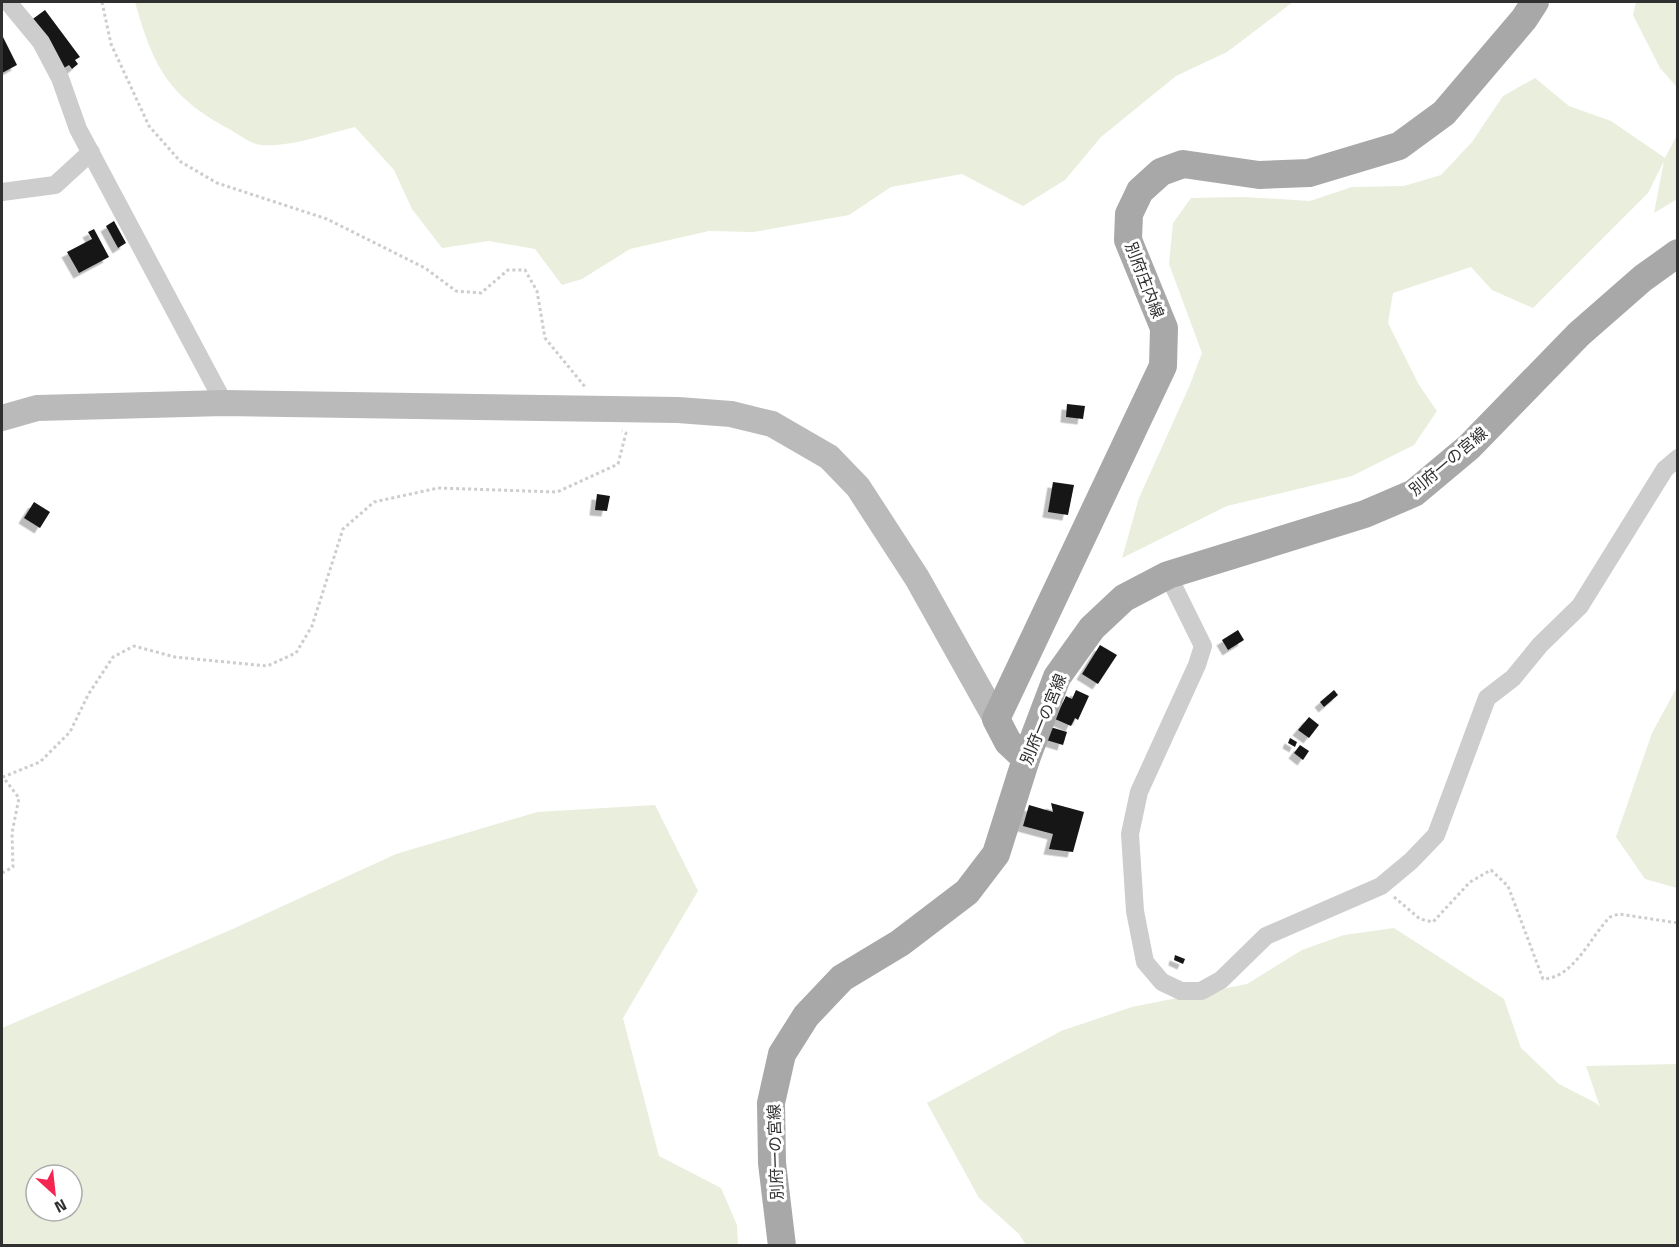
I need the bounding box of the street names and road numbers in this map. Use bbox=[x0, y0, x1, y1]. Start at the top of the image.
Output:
street label: 別府庄内線 bbox=[1119, 238, 1171, 322]
street label: 別府一の宮線 bbox=[1404, 421, 1492, 501]
street label: 別府一の宮線 bbox=[1014, 670, 1072, 768]
street label: 別府一の宮線 bbox=[761, 1104, 789, 1200]

